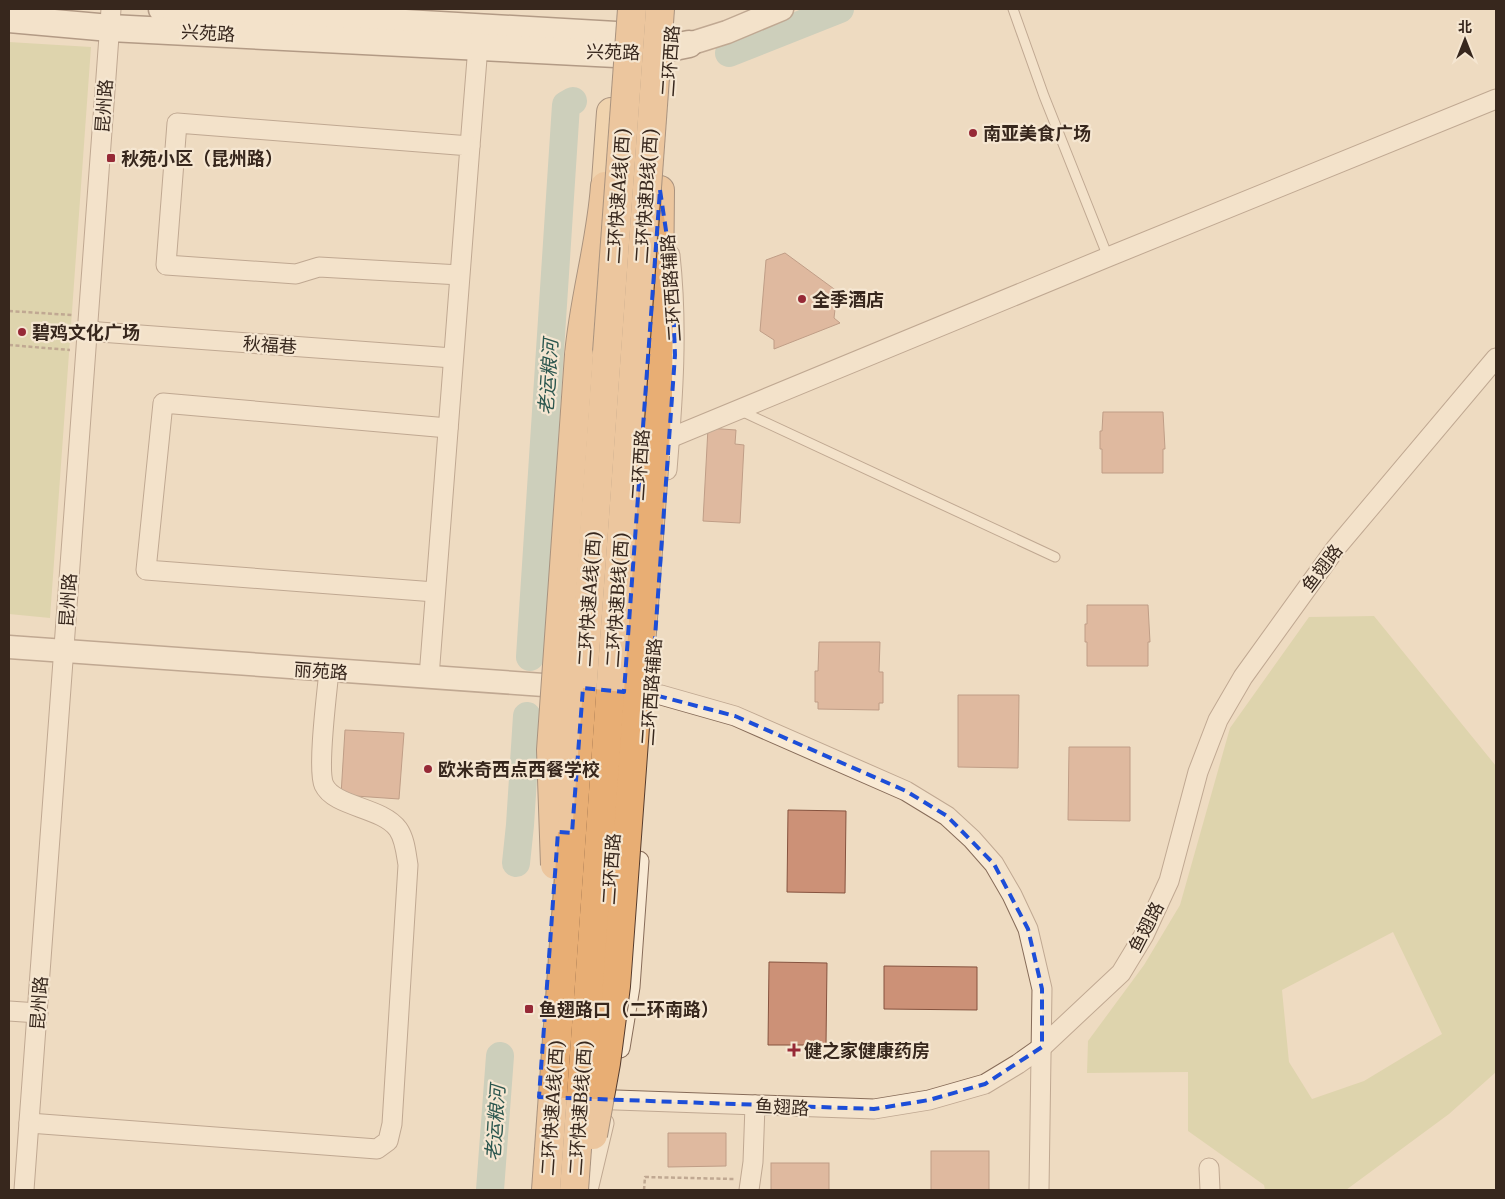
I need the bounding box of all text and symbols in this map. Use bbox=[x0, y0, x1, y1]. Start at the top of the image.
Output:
north arrow bbox=[1440, 15, 1490, 65]
text: 北 bbox=[1458, 18, 1472, 36]
street label: 兴苑路 bbox=[180, 20, 236, 46]
street label: 二环西路 bbox=[656, 24, 684, 98]
street label: 兴苑路 bbox=[586, 40, 640, 64]
street label: 昆州路 bbox=[91, 78, 117, 134]
place label: 南亚美食广场 bbox=[983, 122, 1091, 145]
street label: 二环快速A线(西) bbox=[602, 127, 634, 265]
marker: 南亚美食广场 bbox=[967, 127, 979, 139]
street label: 二环快速B线(西) bbox=[630, 128, 662, 264]
place label: 秋苑小区（昆州路） bbox=[121, 147, 283, 170]
marker: 秋苑小区（昆州路） bbox=[105, 152, 117, 164]
street label: 二环西路辅路 bbox=[656, 233, 686, 343]
place label: 全季酒店 bbox=[812, 288, 884, 311]
marker: 全季酒店 bbox=[796, 293, 808, 305]
place label: 碧鸡文化广场 bbox=[32, 321, 140, 344]
marker: 碧鸡文化广场 bbox=[16, 326, 28, 338]
street label: 秋福巷 bbox=[242, 332, 298, 358]
water label: 老运粮河 bbox=[533, 334, 563, 416]
street label: 二环西路 bbox=[626, 428, 654, 502]
street label: 二环快速A线(西) bbox=[573, 530, 605, 668]
street label: 二环快速B线(西) bbox=[601, 532, 633, 668]
street label: 鱼翅路 bbox=[1297, 540, 1347, 596]
street label: 昆州路 bbox=[55, 572, 81, 628]
street label: 二环西路辅路 bbox=[636, 637, 666, 747]
street label: 丽苑路 bbox=[293, 658, 349, 684]
place label: 欧米奇西点西餐学校 bbox=[438, 758, 600, 781]
marker: 欧米奇西点西餐学校 bbox=[422, 763, 434, 775]
street label: 二环西路 bbox=[597, 832, 625, 906]
street label: 鱼翅路 bbox=[1123, 898, 1169, 956]
street label: 昆州路 bbox=[26, 975, 52, 1031]
place label: 鱼翅路口（二环南路） bbox=[539, 998, 719, 1021]
marker: 鱼翅路口（二环南路） bbox=[523, 1003, 535, 1015]
street label: 二环快速A线(西) bbox=[536, 1039, 568, 1177]
place label: 健之家健康药房 bbox=[804, 1039, 930, 1062]
street label: 二环快速B线(西) bbox=[564, 1040, 596, 1176]
marker: 健之家健康药房 bbox=[788, 1044, 800, 1056]
water label: 老运粮河 bbox=[480, 1080, 510, 1162]
street label: 鱼翅路 bbox=[754, 1094, 810, 1120]

